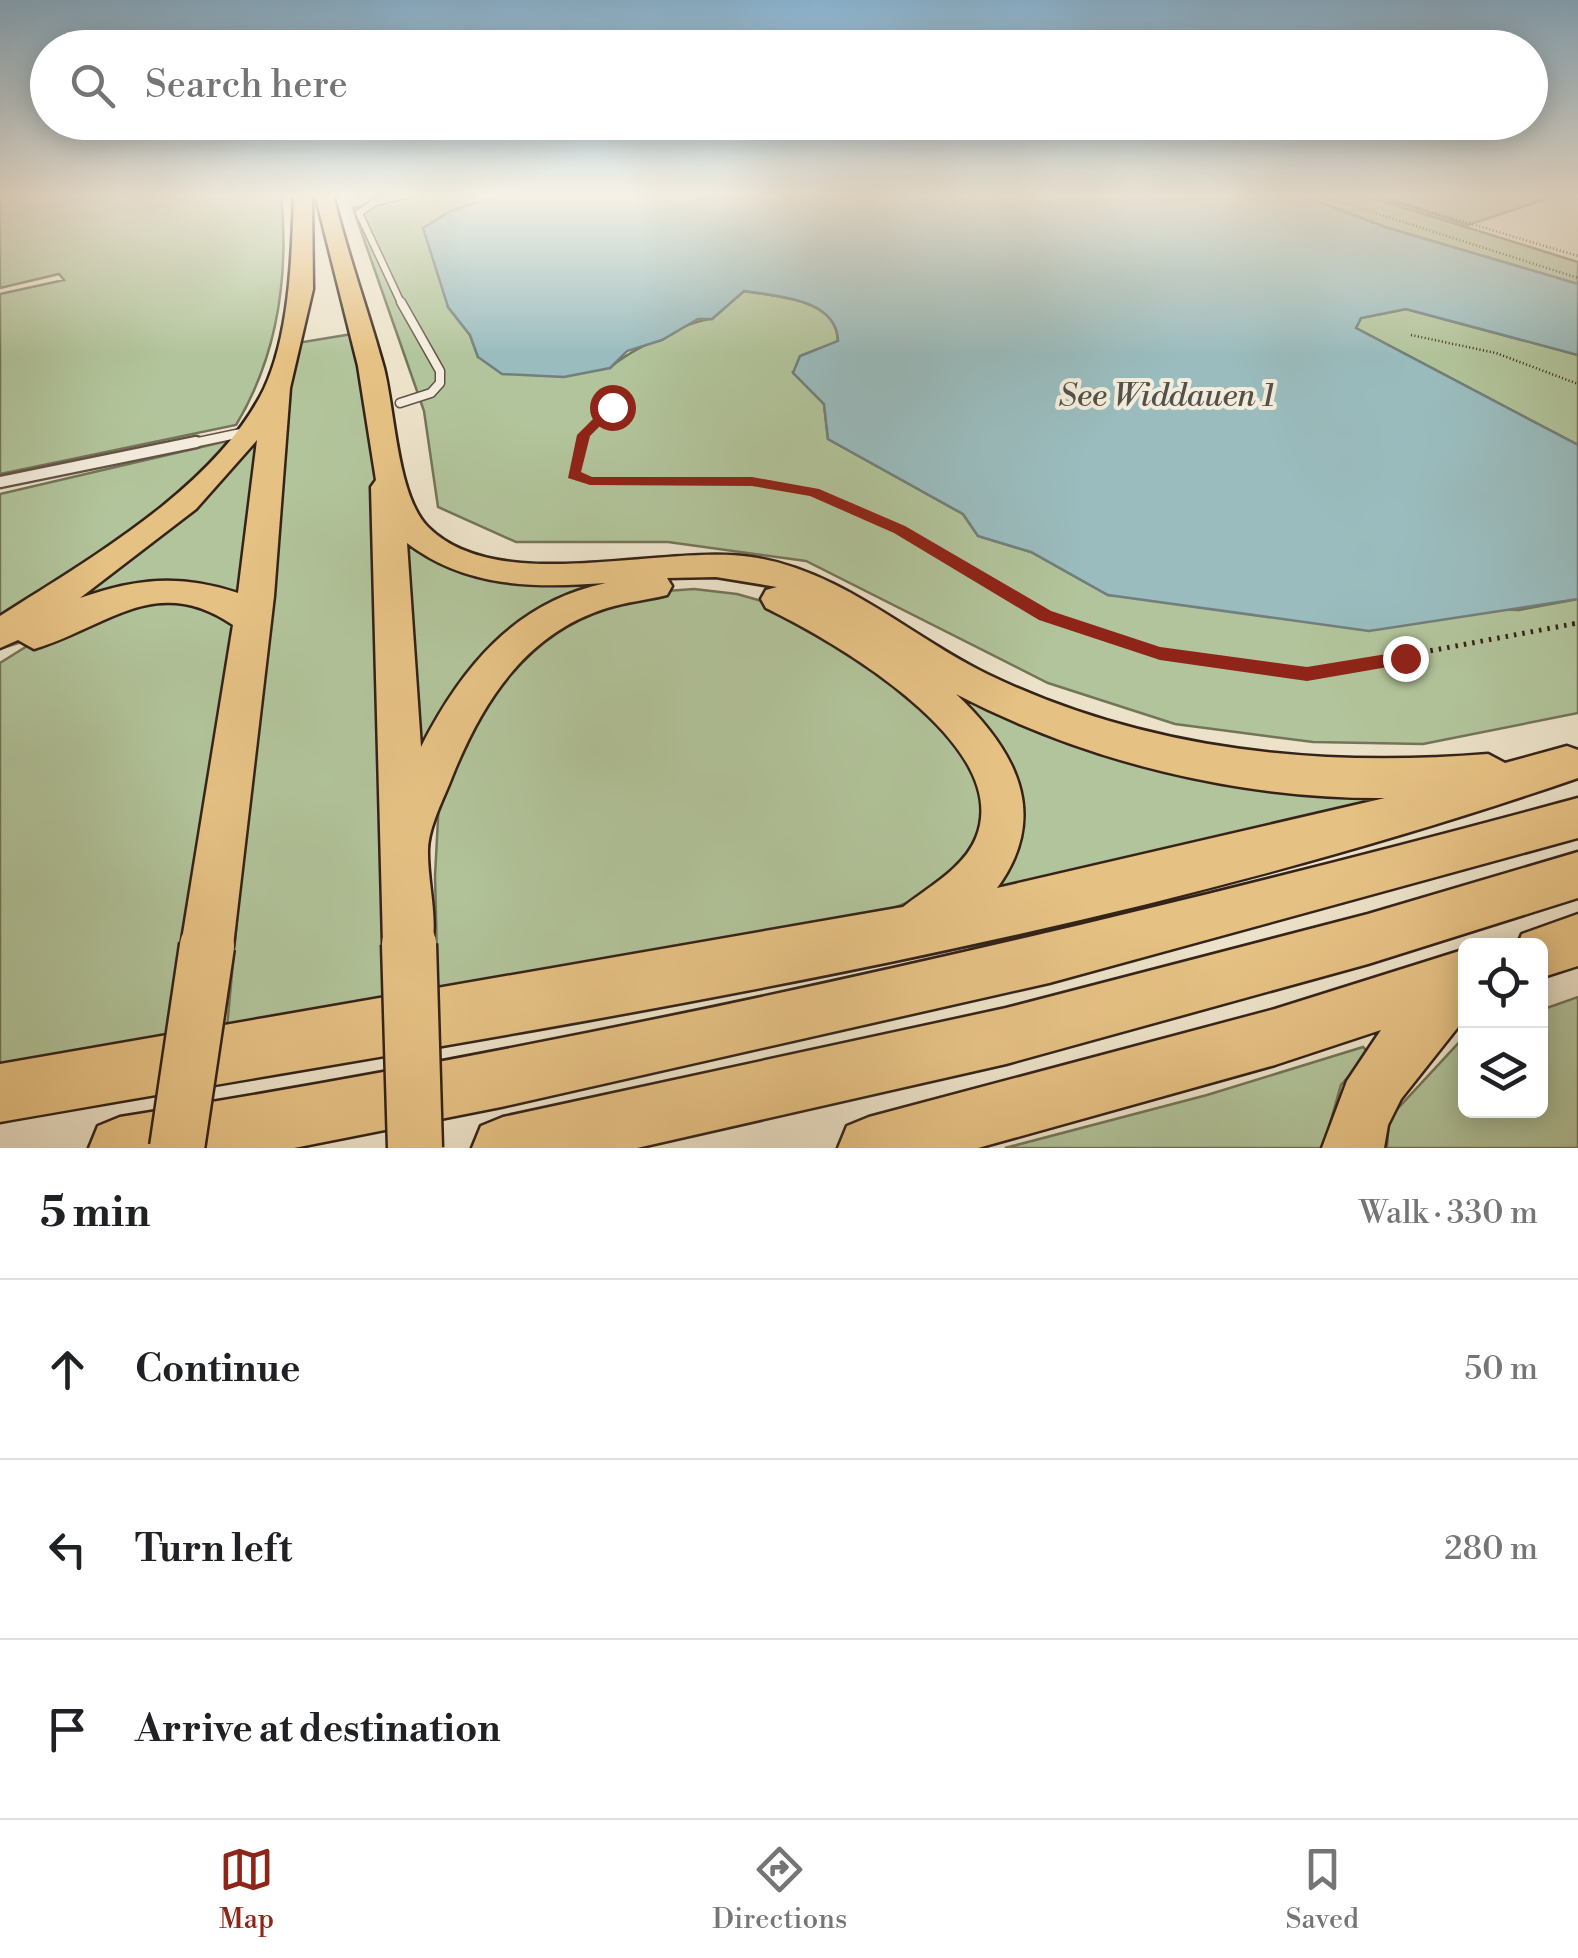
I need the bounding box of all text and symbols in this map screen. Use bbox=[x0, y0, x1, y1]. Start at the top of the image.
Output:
search box bbox=[30, 30, 1548, 140]
icon: search bbox=[65, 58, 120, 113]
text: Search here bbox=[145, 62, 348, 109]
water label: See Widdauen 1 bbox=[1059, 376, 1274, 416]
route start bbox=[590, 385, 636, 431]
route end bbox=[1383, 636, 1429, 682]
map controls bbox=[1458, 938, 1548, 1118]
button: locate bbox=[1458, 938, 1548, 1028]
button: layers bbox=[1458, 1028, 1548, 1118]
text: 5 min bbox=[40, 1187, 150, 1240]
text: Walk · 330 m bbox=[1359, 1193, 1538, 1233]
icon: ahead bbox=[40, 1342, 95, 1397]
text: Continue bbox=[135, 1346, 300, 1393]
text: 50 m bbox=[1465, 1349, 1538, 1389]
icon: left bbox=[40, 1522, 95, 1577]
text: Turn left bbox=[135, 1526, 292, 1573]
text: 280 m bbox=[1444, 1529, 1538, 1569]
icon: arrive bbox=[40, 1702, 95, 1757]
text: Arrive at destination bbox=[135, 1706, 501, 1753]
tab: Map bbox=[219, 1842, 274, 1937]
tab: Directions bbox=[712, 1842, 847, 1937]
tab: Saved bbox=[1285, 1842, 1359, 1937]

